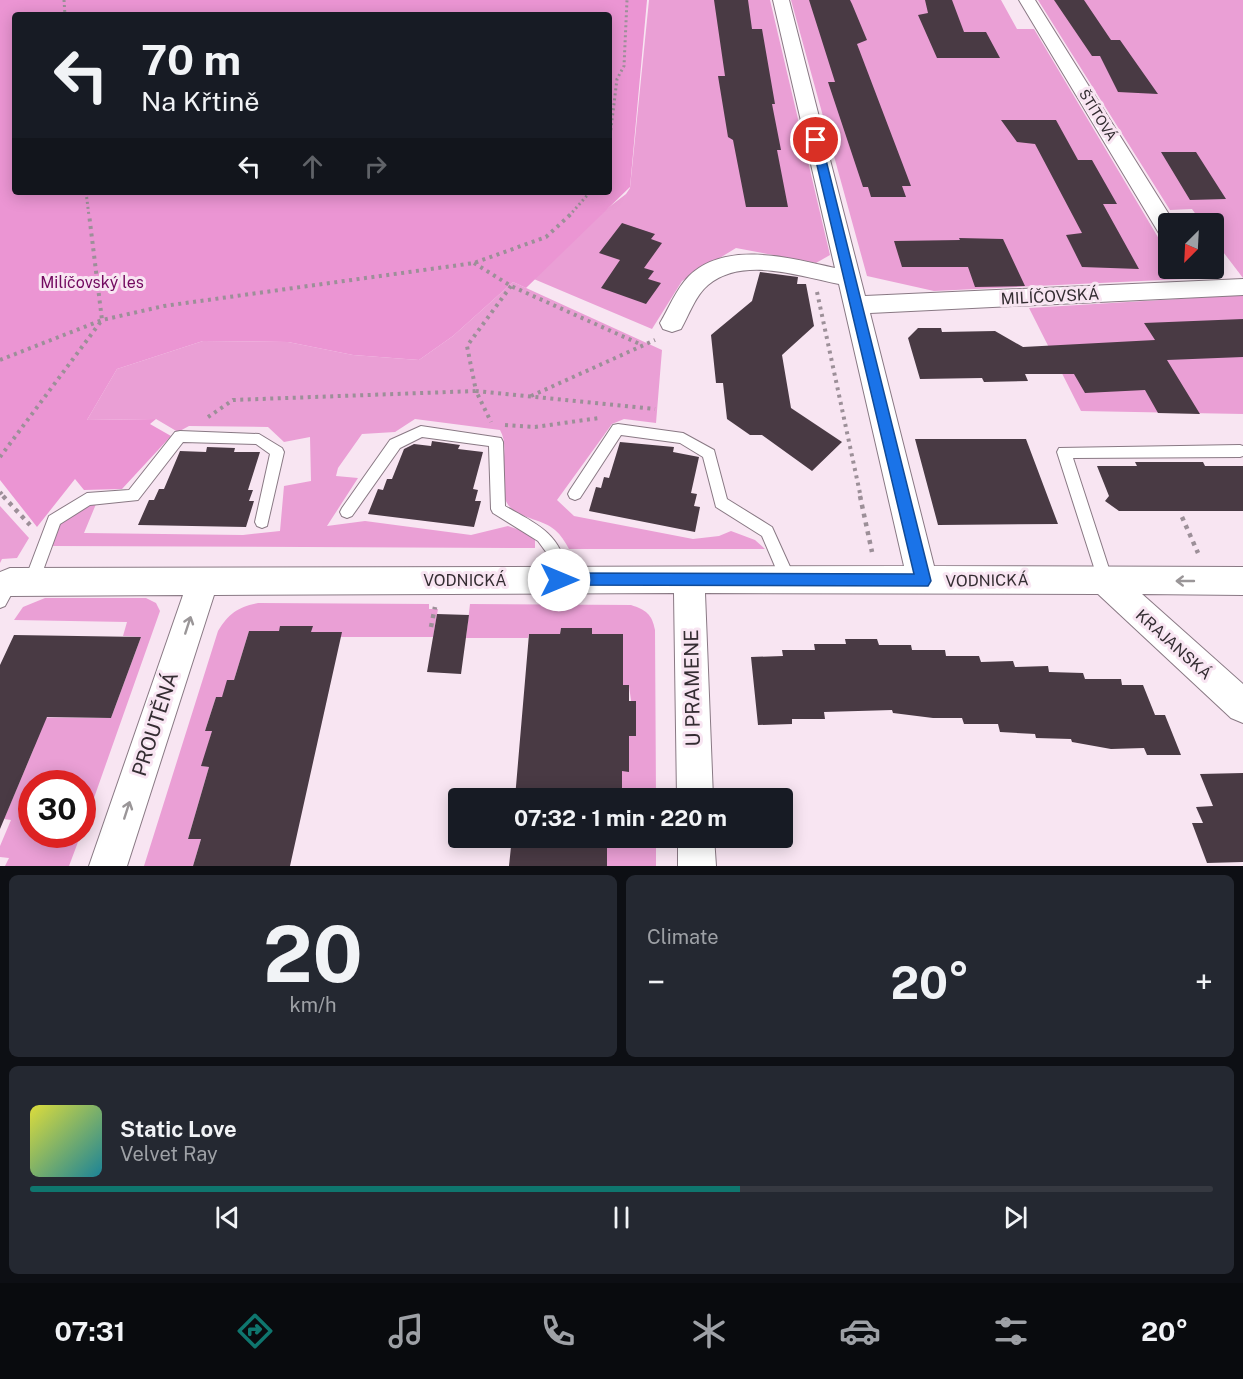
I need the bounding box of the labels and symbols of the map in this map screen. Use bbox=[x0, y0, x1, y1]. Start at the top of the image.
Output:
street label: ŠTÍTOVÁ bbox=[1076, 86, 1121, 144]
pin bbox=[790, 114, 841, 165]
north arrow bbox=[1158, 213, 1224, 279]
park label: Milíčovský les bbox=[40, 273, 144, 292]
street label: MILÍČOVSKÁ bbox=[1000, 283, 1100, 309]
position arrow bbox=[527, 548, 591, 612]
street label: VODNICKÁ bbox=[945, 569, 1029, 591]
street label: VODNICKÁ bbox=[423, 570, 507, 590]
one-way arrow bbox=[1175, 575, 1195, 587]
street label: KRAJANSKÁ bbox=[1132, 605, 1216, 683]
one-way arrow bbox=[183, 616, 194, 635]
street label: U PRAMENE bbox=[679, 629, 705, 747]
street label: PROUTĚNÁ bbox=[126, 669, 183, 779]
speed limit sign: 30 bbox=[18, 770, 96, 848]
one-way arrow bbox=[122, 802, 133, 820]

